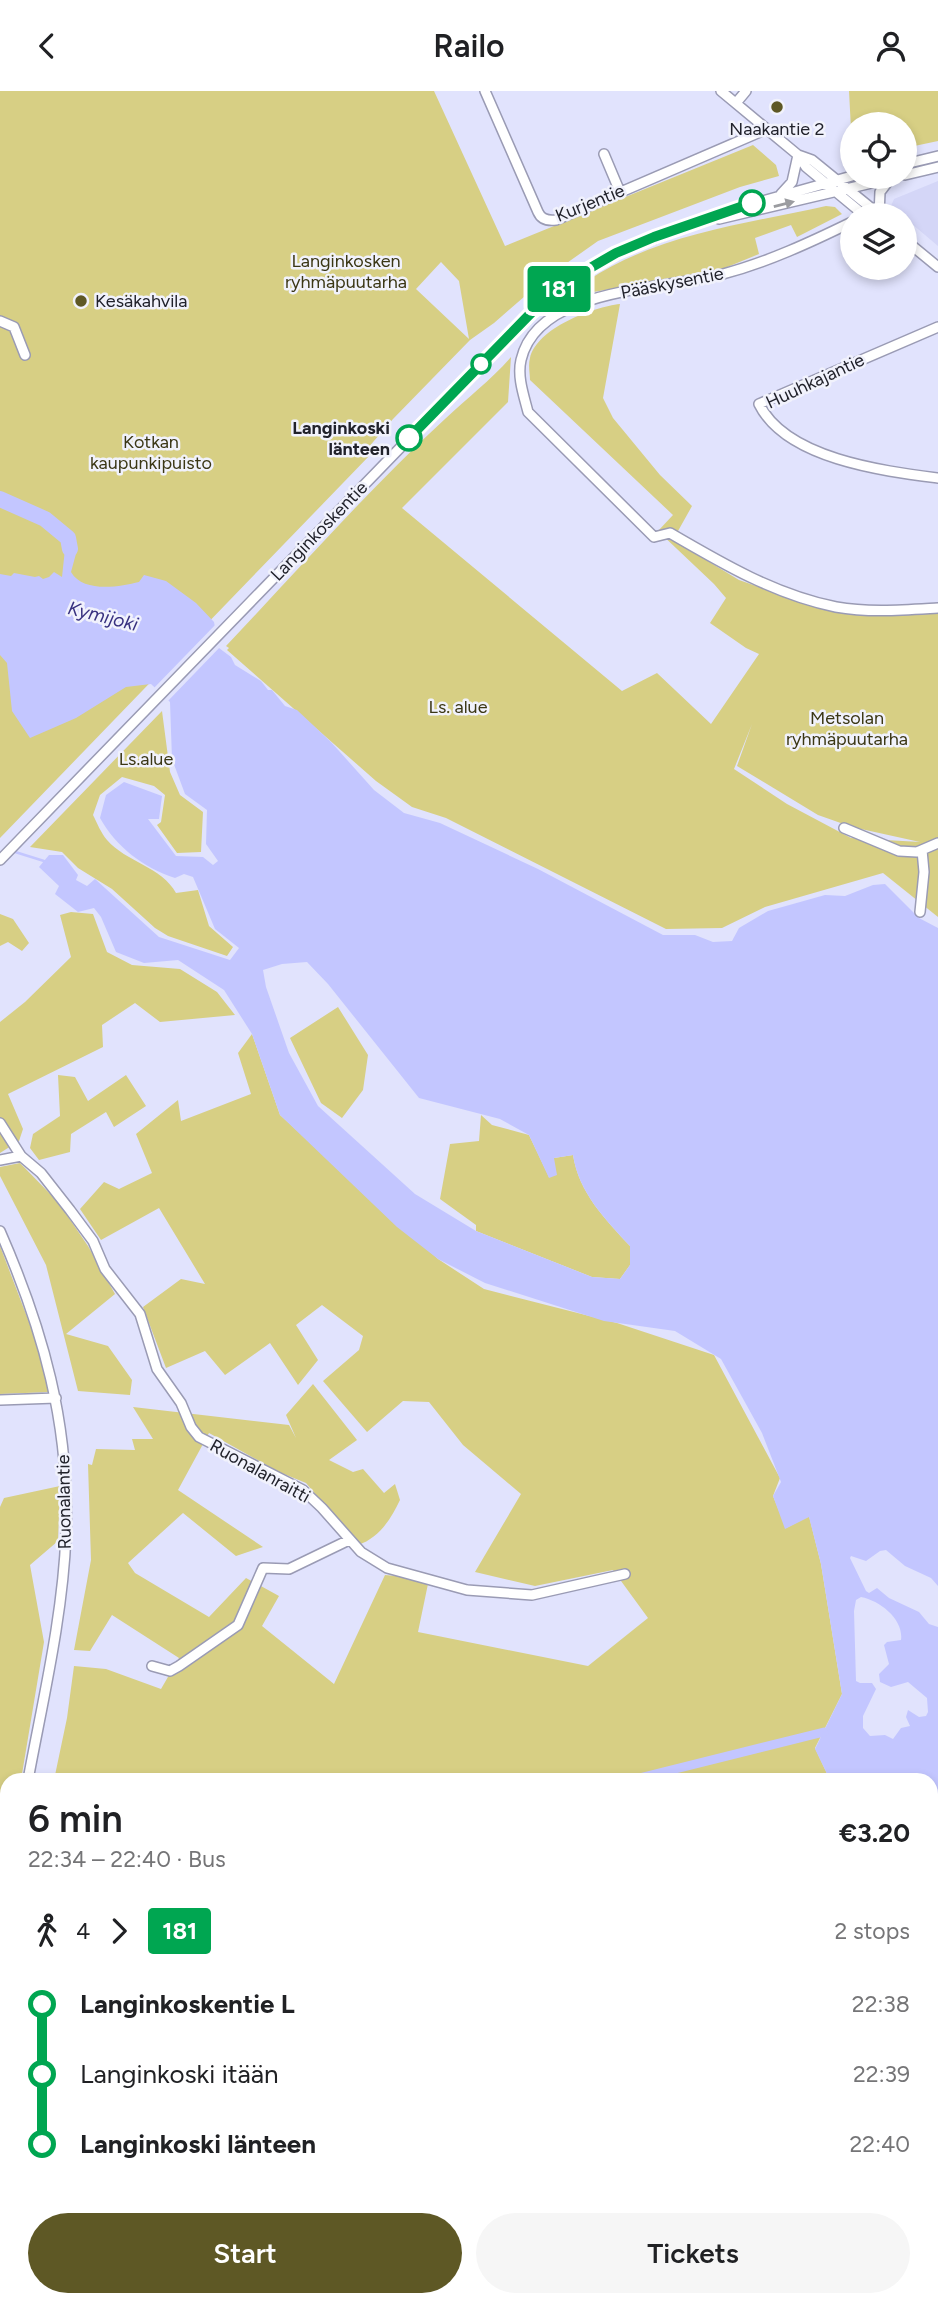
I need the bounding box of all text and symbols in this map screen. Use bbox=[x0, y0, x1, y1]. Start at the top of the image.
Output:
icon: back bbox=[28, 27, 66, 65]
text: Railo bbox=[433, 27, 505, 65]
icon: person bbox=[872, 27, 910, 65]
marker: Naakantie 2 bbox=[769, 99, 785, 115]
map controls bbox=[840, 112, 917, 280]
button: locate bbox=[840, 112, 917, 189]
place label: Naakantie 2 bbox=[729, 118, 825, 140]
street label: Kurjentie bbox=[552, 179, 628, 227]
unlabelled marker bbox=[739, 190, 765, 216]
one-way arrow bbox=[773, 198, 795, 209]
button: layers bbox=[840, 203, 917, 280]
park label: Langinkosken ryhmäpuutarha bbox=[285, 250, 407, 293]
street label: Pääskysentie bbox=[619, 262, 726, 304]
line badge: 181 bbox=[519, 266, 599, 312]
text: 181 bbox=[542, 274, 576, 303]
place label: Kesäkahvila bbox=[95, 290, 188, 312]
marker: Kesäkahvila bbox=[73, 293, 89, 309]
street label: Huuhkajantie bbox=[762, 349, 868, 413]
unlabelled marker bbox=[471, 354, 491, 374]
place label: Langinkoski länteen bbox=[292, 417, 390, 460]
marker: Langinkoski länteen bbox=[396, 425, 422, 451]
park label: Kotkan kaupunkipuisto bbox=[90, 431, 212, 474]
street label: Langinkoskentie bbox=[266, 476, 372, 585]
water label: Kymijoki bbox=[66, 596, 141, 636]
park label: Ls. alue bbox=[429, 696, 488, 718]
park label: Metsolan ryhmäpuutarha bbox=[786, 707, 908, 750]
park label: Ls.alue bbox=[119, 748, 173, 770]
street label: Ruonalanraitti bbox=[206, 1434, 314, 1508]
street label: Ruonalantie bbox=[52, 1454, 76, 1550]
text: 6 min bbox=[28, 1796, 123, 1842]
text: €3.20 bbox=[839, 1817, 910, 1849]
text: 22:34 – 22:40 · Bus bbox=[28, 1845, 226, 1873]
icon: walk bbox=[28, 1912, 66, 1950]
icon: forward bbox=[100, 1912, 138, 1950]
text: 181 bbox=[162, 1916, 197, 1945]
text: 4 bbox=[76, 1917, 90, 1945]
text: 2 stops bbox=[834, 1917, 910, 1945]
text: Langinkoskentie L bbox=[80, 1988, 295, 2020]
text: 22:38 bbox=[852, 1990, 910, 2018]
text: Langinkoski itään bbox=[80, 2058, 279, 2090]
text: 22:39 bbox=[853, 2060, 910, 2088]
text: Langinkoski länteen bbox=[80, 2128, 316, 2160]
text: 22:40 bbox=[849, 2130, 910, 2158]
button: Start bbox=[28, 2213, 462, 2293]
button: Tickets bbox=[476, 2213, 910, 2293]

